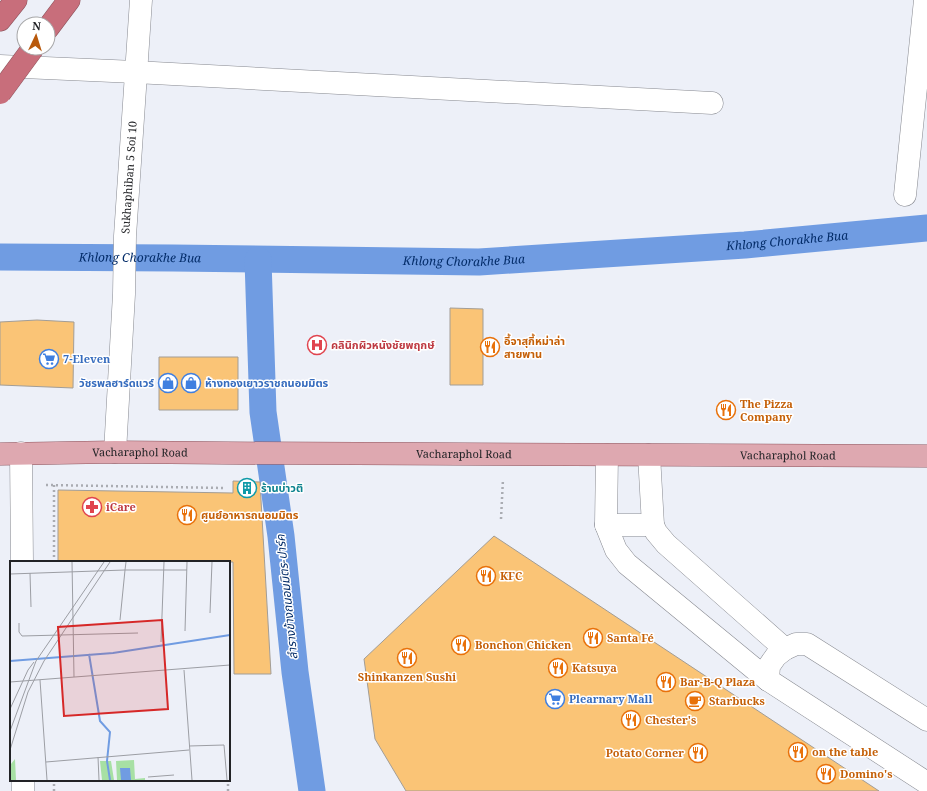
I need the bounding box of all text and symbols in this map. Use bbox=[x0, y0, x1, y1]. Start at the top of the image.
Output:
north arrow bbox=[16, 16, 56, 56]
text: N bbox=[32, 18, 42, 33]
street label: Sukhaphiban 5 Soi 10 bbox=[117, 121, 140, 234]
water label: Khlong Chorakhe Bua bbox=[725, 226, 849, 254]
water label: Khlong Chorakhe Bua bbox=[78, 248, 201, 266]
water label: Khlong Chorakhe Bua bbox=[402, 250, 526, 270]
place label: อี้จาสุกี้หม่าล่า สายพาน bbox=[504, 333, 565, 361]
hospital icon: คลินิกผิวหนังชัยพฤกษ์ bbox=[306, 334, 328, 356]
restaurant icon: อี้จาสุกี้หม่าล่า สายพาน bbox=[479, 336, 501, 358]
place label: คลินิกผิวหนังชัยพฤกษ์ bbox=[331, 337, 435, 352]
supermarket icon: 7-Eleven bbox=[38, 348, 60, 370]
place label: 7-Eleven bbox=[63, 351, 111, 366]
shop icon: วัชรพลฮาร์ดแวร์ bbox=[157, 372, 179, 394]
shop icon: ห้างทองเยาวราชถนอมมิตร bbox=[180, 372, 202, 394]
place label: วัชรพลฮาร์ดแวร์ bbox=[79, 375, 154, 390]
place label: ห้างทองเยาวราชถนอมมิตร bbox=[205, 375, 329, 390]
place label: The Pizza Company bbox=[740, 396, 793, 424]
restaurant icon: The Pizza Company bbox=[715, 399, 737, 421]
street label: Vacharaphol Road bbox=[92, 444, 188, 460]
street label: Vacharaphol Road bbox=[416, 446, 512, 461]
street label: Vacharaphol Road bbox=[740, 447, 836, 463]
building icon: ร้านบ่าวติ bbox=[236, 477, 258, 499]
place label: ร้านบ่าวติ bbox=[261, 480, 303, 495]
pharmacy icon: iCare bbox=[81, 496, 103, 518]
place label: iCare bbox=[106, 499, 136, 514]
restaurant icon: ศูนย์อาหารถนอมมิตร bbox=[176, 504, 198, 526]
place label: ศูนย์อาหารถนอมมิตร bbox=[201, 507, 299, 522]
water label: ลำรางข้างถนอมมิตร-ปาร์ค bbox=[271, 533, 302, 660]
inset map bbox=[10, 561, 230, 781]
restaurant icon: KFC bbox=[475, 565, 497, 587]
place label: KFC bbox=[500, 568, 522, 583]
restaurant icon: Santa Fé bbox=[582, 627, 604, 649]
place label: Santa Fé bbox=[607, 630, 654, 645]
restaurant icon: Bonchon Chicken bbox=[450, 634, 472, 656]
place label: Bonchon Chicken bbox=[475, 637, 572, 652]
restaurant icon: Shinkanzen Sushi bbox=[396, 647, 418, 669]
restaurant icon: Katsuya bbox=[547, 657, 569, 679]
place label: Katsuya bbox=[572, 660, 617, 675]
place label: Shinkanzen Sushi bbox=[358, 669, 456, 684]
restaurant icon: Bar-B-Q Plaza bbox=[655, 671, 677, 693]
place label: Bar-B-Q Plaza bbox=[680, 674, 756, 689]
supermarket icon: Plearnary Mall bbox=[544, 688, 566, 710]
cafe icon: Starbucks bbox=[684, 690, 706, 712]
place label: Plearnary Mall bbox=[569, 691, 652, 706]
place label: Starbucks bbox=[709, 693, 765, 708]
restaurant icon: Chester's bbox=[620, 709, 642, 731]
place label: Chester's bbox=[645, 712, 696, 727]
restaurant icon: on the table bbox=[787, 741, 809, 763]
restaurant icon: Potato Corner bbox=[687, 742, 709, 764]
place label: on the table bbox=[812, 744, 878, 759]
place label: Potato Corner bbox=[606, 745, 684, 760]
restaurant icon: Domino's bbox=[815, 763, 837, 785]
place label: Domino's bbox=[840, 766, 892, 781]

